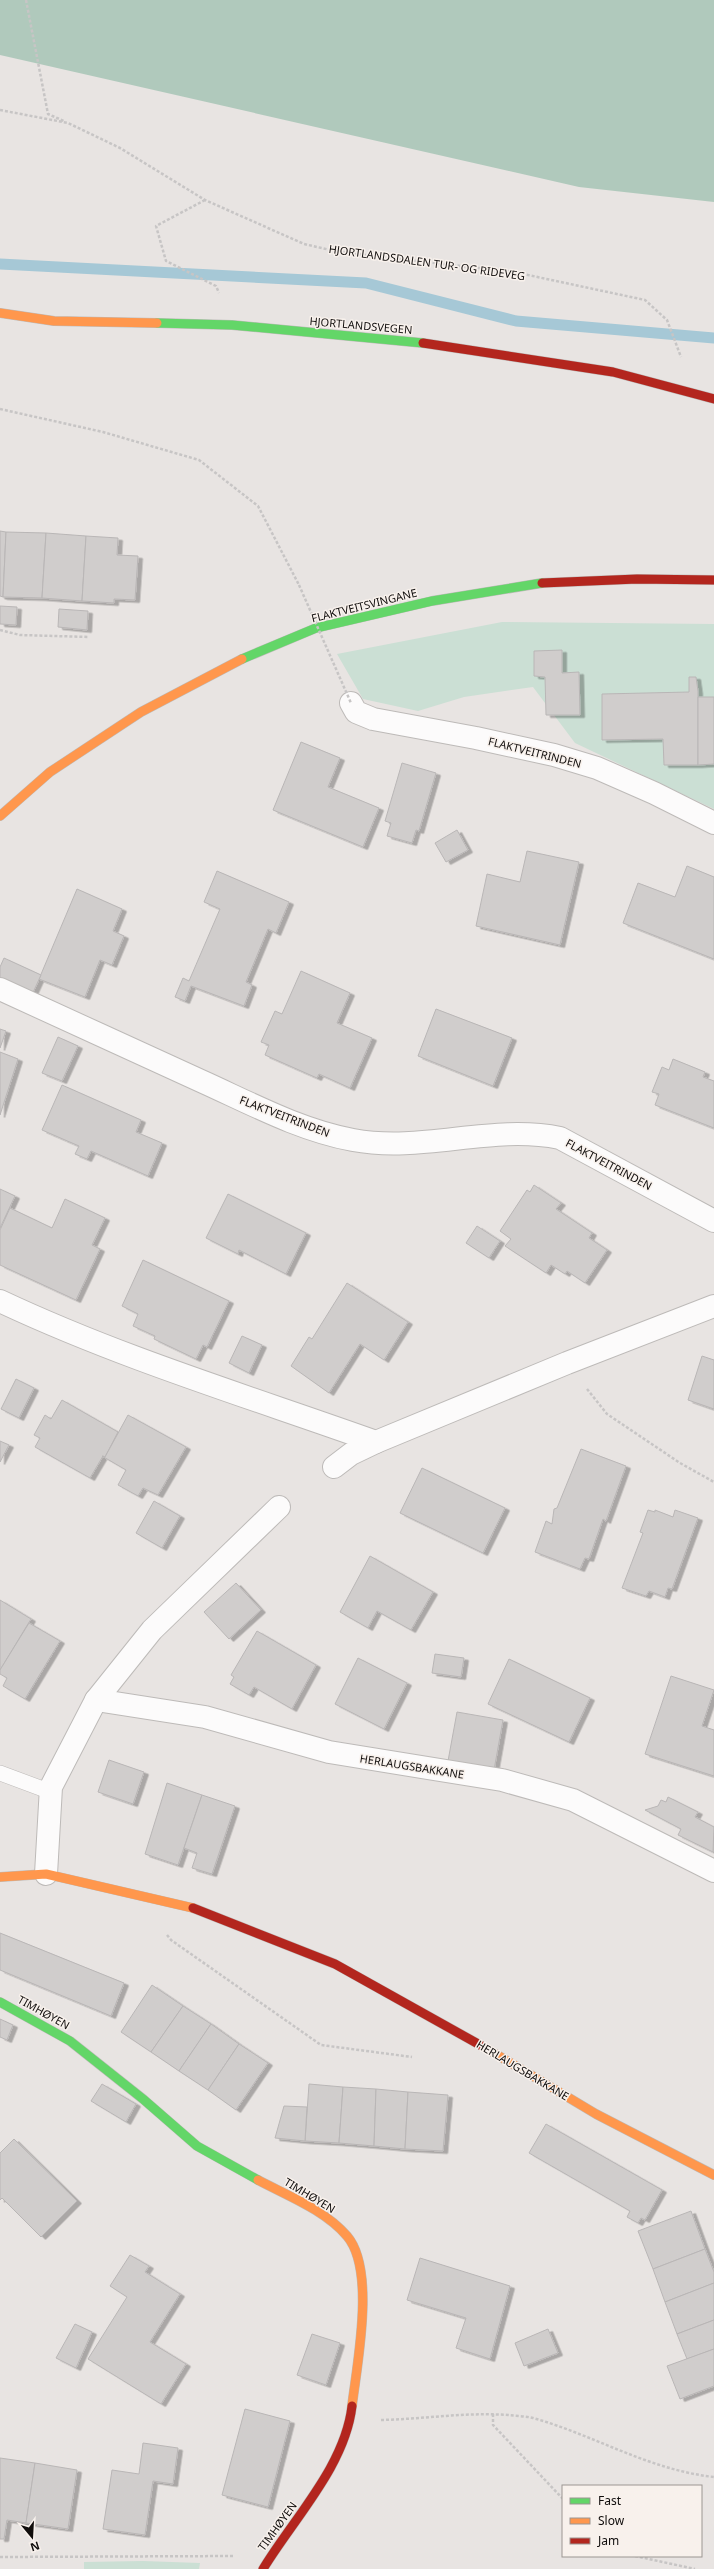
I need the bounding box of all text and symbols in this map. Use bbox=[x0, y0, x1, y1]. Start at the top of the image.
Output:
street label: HJORTLANDSDALEN TUR- OG RIDEVEG bbox=[328, 241, 526, 283]
street label: HJORTLANDSVEGEN bbox=[309, 313, 413, 337]
street label: FLAKTVEITSVINGANE bbox=[310, 585, 418, 625]
street label: FLAKTVEITRINDEN bbox=[487, 733, 583, 771]
street label: FLAKTVEITRINDEN bbox=[238, 1092, 332, 1140]
street label: FLAKTVEITRINDEN bbox=[563, 1135, 655, 1193]
street label: HERLAUGSBAKKANE bbox=[359, 1750, 465, 1782]
street label: TIMHØYEN bbox=[15, 1992, 73, 2032]
street label: HERLAUGSBAKKANE bbox=[474, 2036, 572, 2104]
street label: TIMHØYEN bbox=[282, 2174, 338, 2216]
legend bbox=[562, 2485, 702, 2557]
text: Fast bbox=[598, 2492, 622, 2509]
street label: TIMHØYEN bbox=[254, 2498, 300, 2554]
text: Slow bbox=[598, 2512, 625, 2529]
north arrow bbox=[12, 2517, 52, 2557]
text: Jam bbox=[597, 2532, 619, 2549]
text: N bbox=[29, 2538, 42, 2556]

